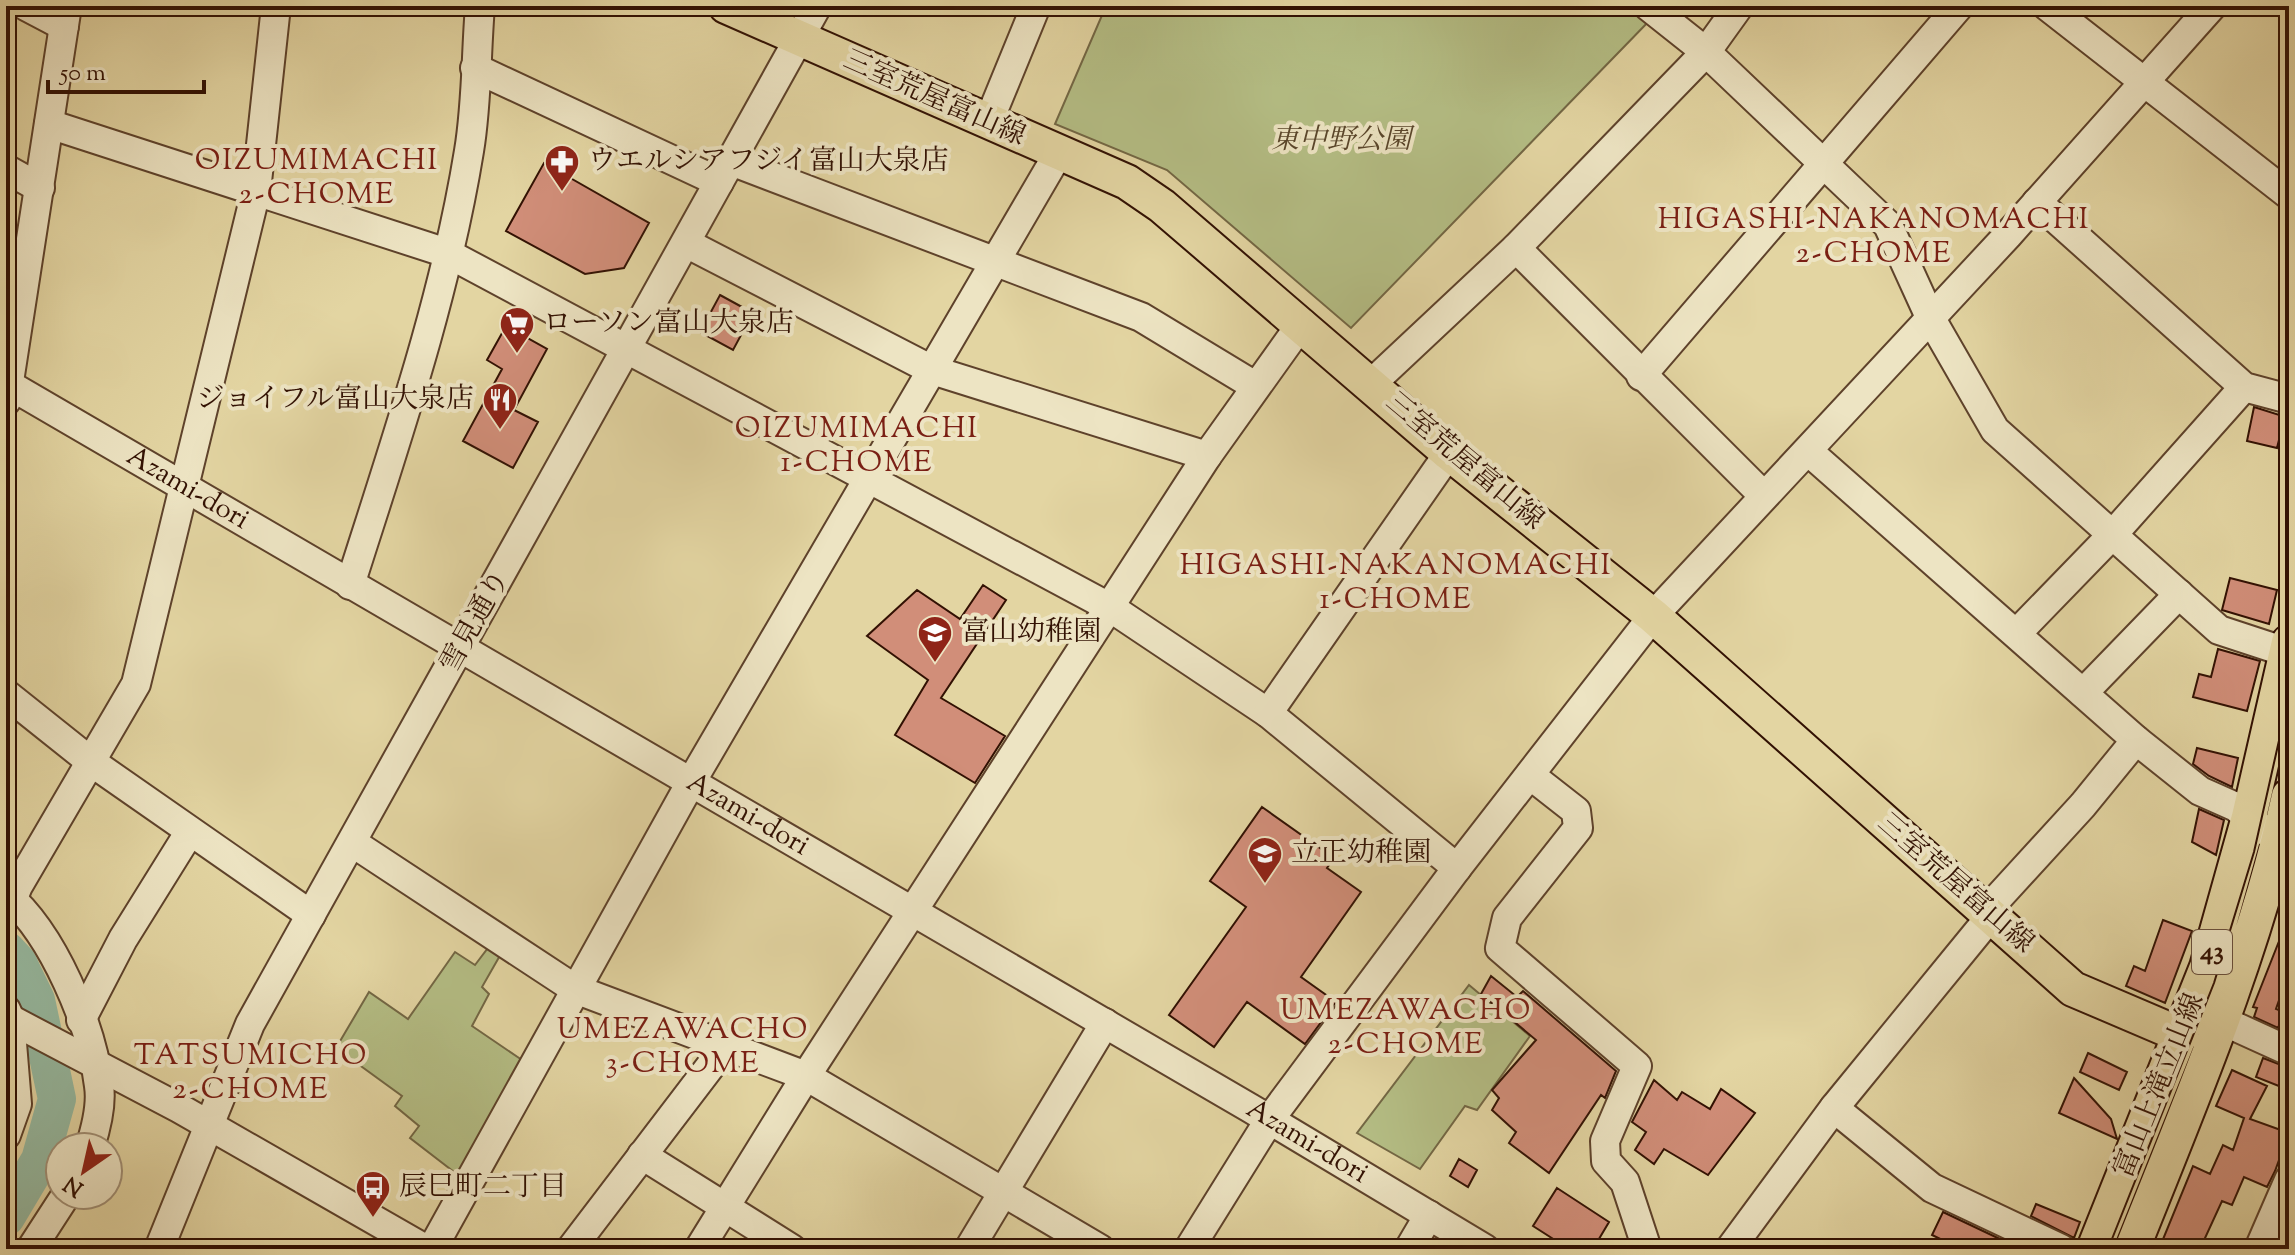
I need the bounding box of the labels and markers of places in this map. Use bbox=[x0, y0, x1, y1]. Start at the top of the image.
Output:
place label: ウエルシアフジイ富山大泉店 bbox=[588, 142, 949, 182]
pharmacy icon: ウエルシアフジイ富山大泉店 bbox=[543, 143, 581, 193]
place label: ローソン富山大泉店 bbox=[543, 304, 794, 344]
supermarket icon: ローソン富山大泉店 bbox=[498, 305, 536, 355]
place label: ジョイフル富山大泉店 bbox=[197, 380, 474, 420]
restaurant icon: ジョイフル富山大泉店 bbox=[481, 381, 519, 431]
place label: 富山幼稚園 bbox=[961, 613, 1101, 653]
school or university icon: 富山幼稚園 bbox=[916, 614, 954, 664]
place label: 立正幼稚園 bbox=[1291, 834, 1431, 874]
school or university icon: 立正幼稚園 bbox=[1246, 835, 1284, 885]
place label: 辰巳町二丁目 bbox=[399, 1168, 567, 1208]
bus stop icon: 辰巳町二丁目 bbox=[354, 1169, 392, 1219]

